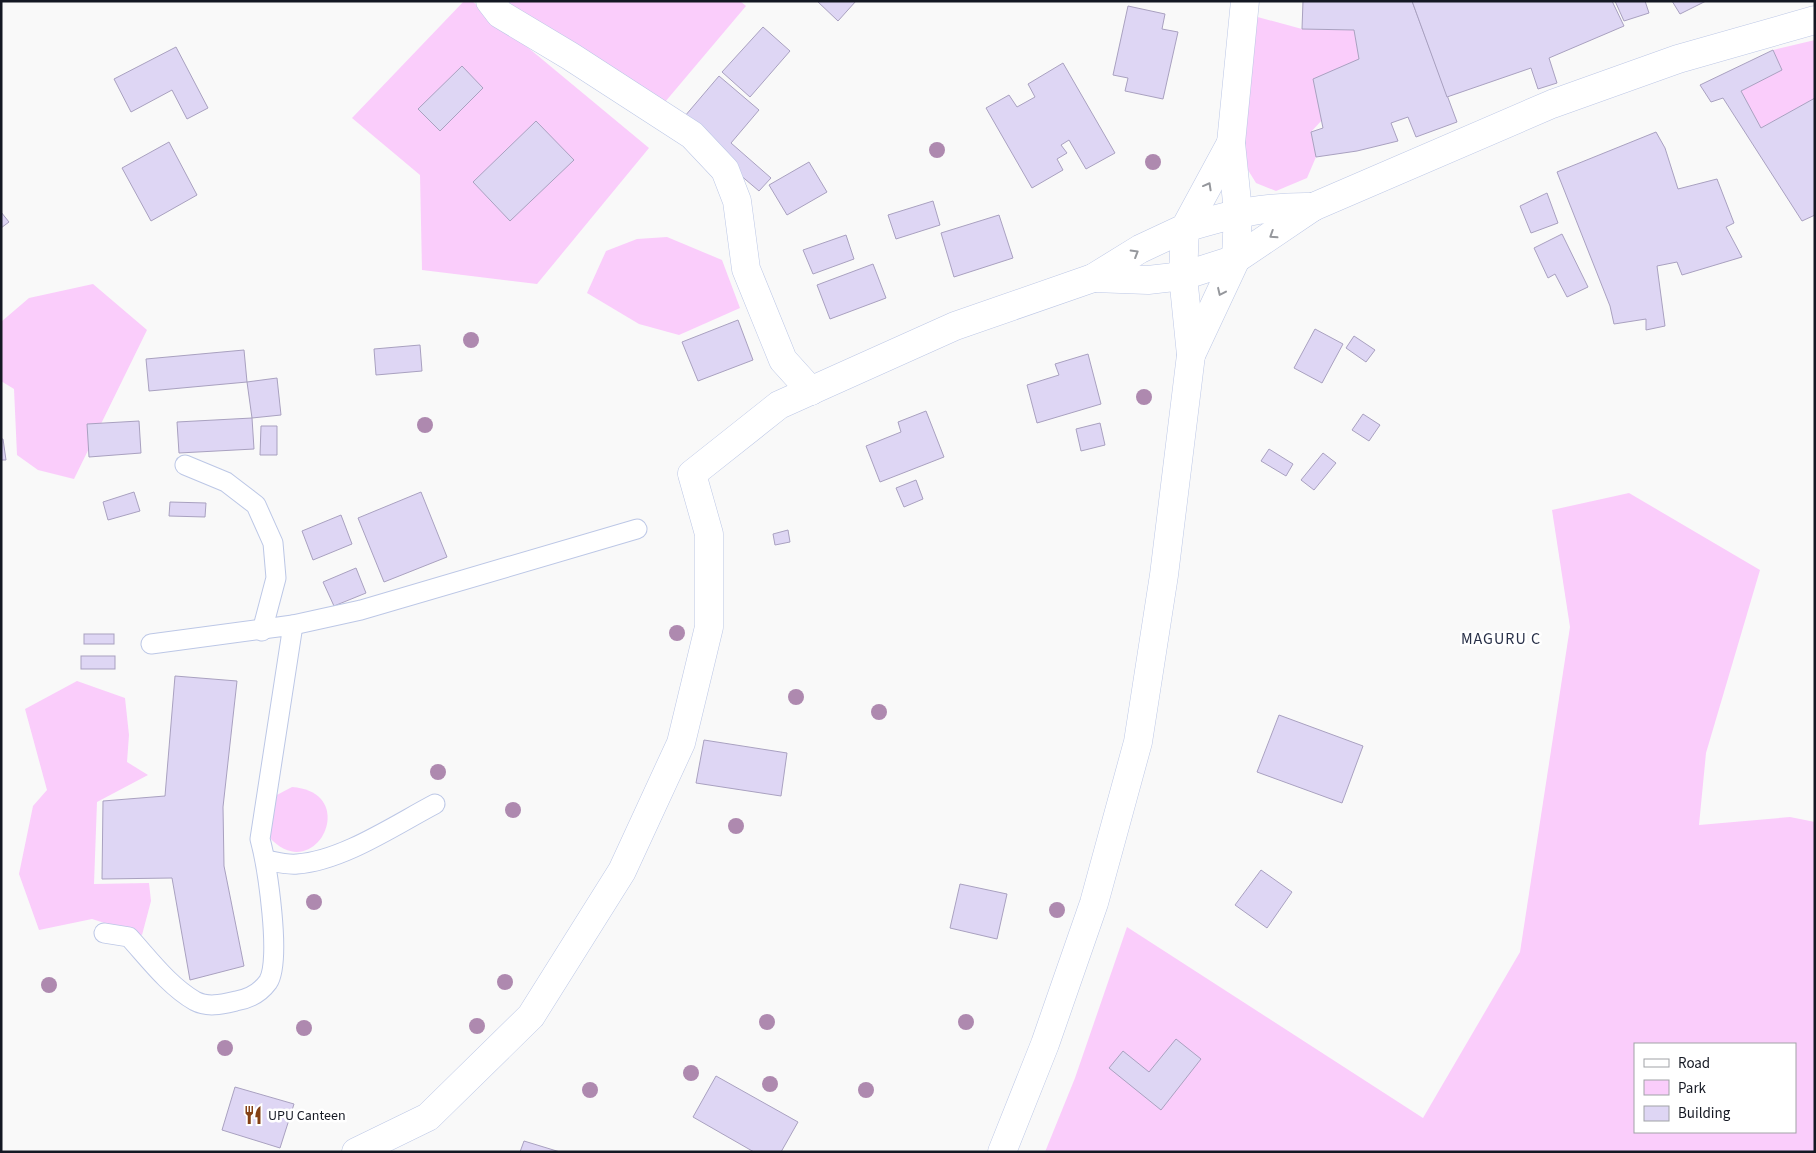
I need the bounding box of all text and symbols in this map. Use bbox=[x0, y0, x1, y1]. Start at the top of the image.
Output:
one-way arrow bbox=[1201, 182, 1211, 191]
one-way arrow bbox=[1270, 229, 1279, 238]
one-way arrow bbox=[1129, 249, 1138, 259]
one-way arrow bbox=[1216, 287, 1227, 296]
district label: MAGURU C bbox=[1461, 628, 1541, 650]
legend bbox=[1634, 1043, 1796, 1133]
text: Road bbox=[1678, 1053, 1710, 1074]
text: Park bbox=[1678, 1078, 1707, 1099]
text: Building bbox=[1678, 1103, 1731, 1124]
restaurant icon: UPU Canteen bbox=[242, 1104, 264, 1126]
place label: UPU Canteen bbox=[268, 1106, 346, 1126]

